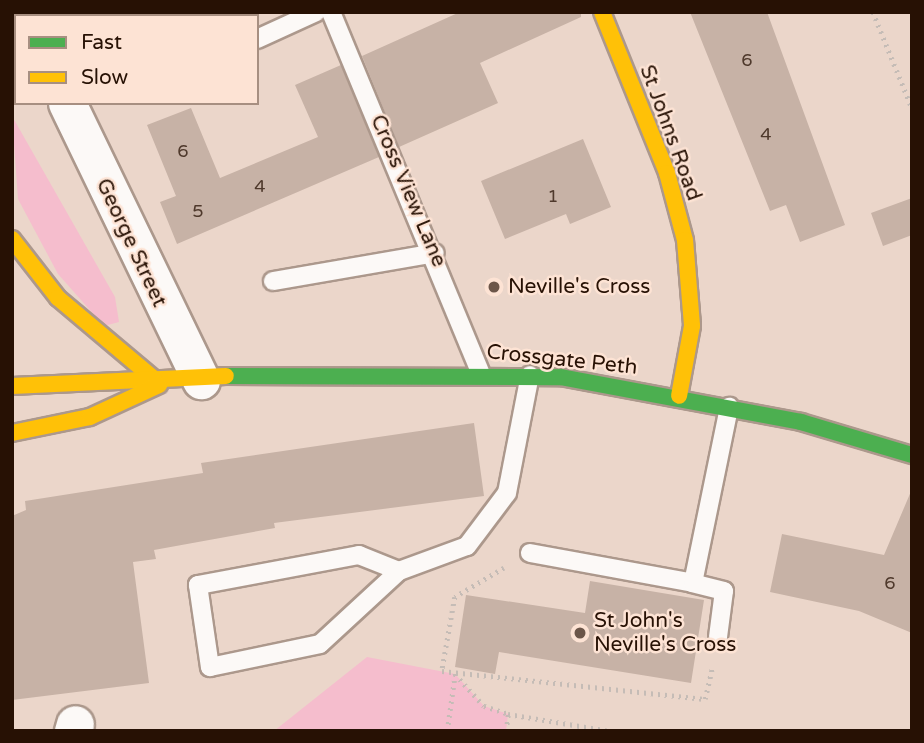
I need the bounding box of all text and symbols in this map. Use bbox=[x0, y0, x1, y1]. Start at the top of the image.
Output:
legend bbox=[14, 14, 259, 105]
text: Fast bbox=[81, 30, 122, 55]
house number: 6 bbox=[741, 49, 753, 71]
street label: St Johns Road bbox=[634, 62, 706, 204]
text: Slow bbox=[81, 65, 128, 90]
street label: Cross View Lane bbox=[365, 111, 451, 271]
house number: 4 bbox=[760, 123, 772, 145]
house number: 6 bbox=[177, 140, 189, 162]
street label: George Street bbox=[90, 175, 172, 311]
house number: 4 bbox=[254, 175, 266, 197]
house number: 1 bbox=[547, 185, 559, 207]
house number: 5 bbox=[192, 200, 204, 222]
place label: Neville's Cross bbox=[508, 274, 650, 300]
marker: Neville's Cross bbox=[486, 279, 502, 295]
street label: Crossgate Peth bbox=[485, 340, 639, 380]
house number: 6 bbox=[884, 572, 896, 594]
place label: St John's Neville's Cross bbox=[594, 608, 736, 658]
marker: St John's Neville's Cross bbox=[572, 625, 588, 641]

